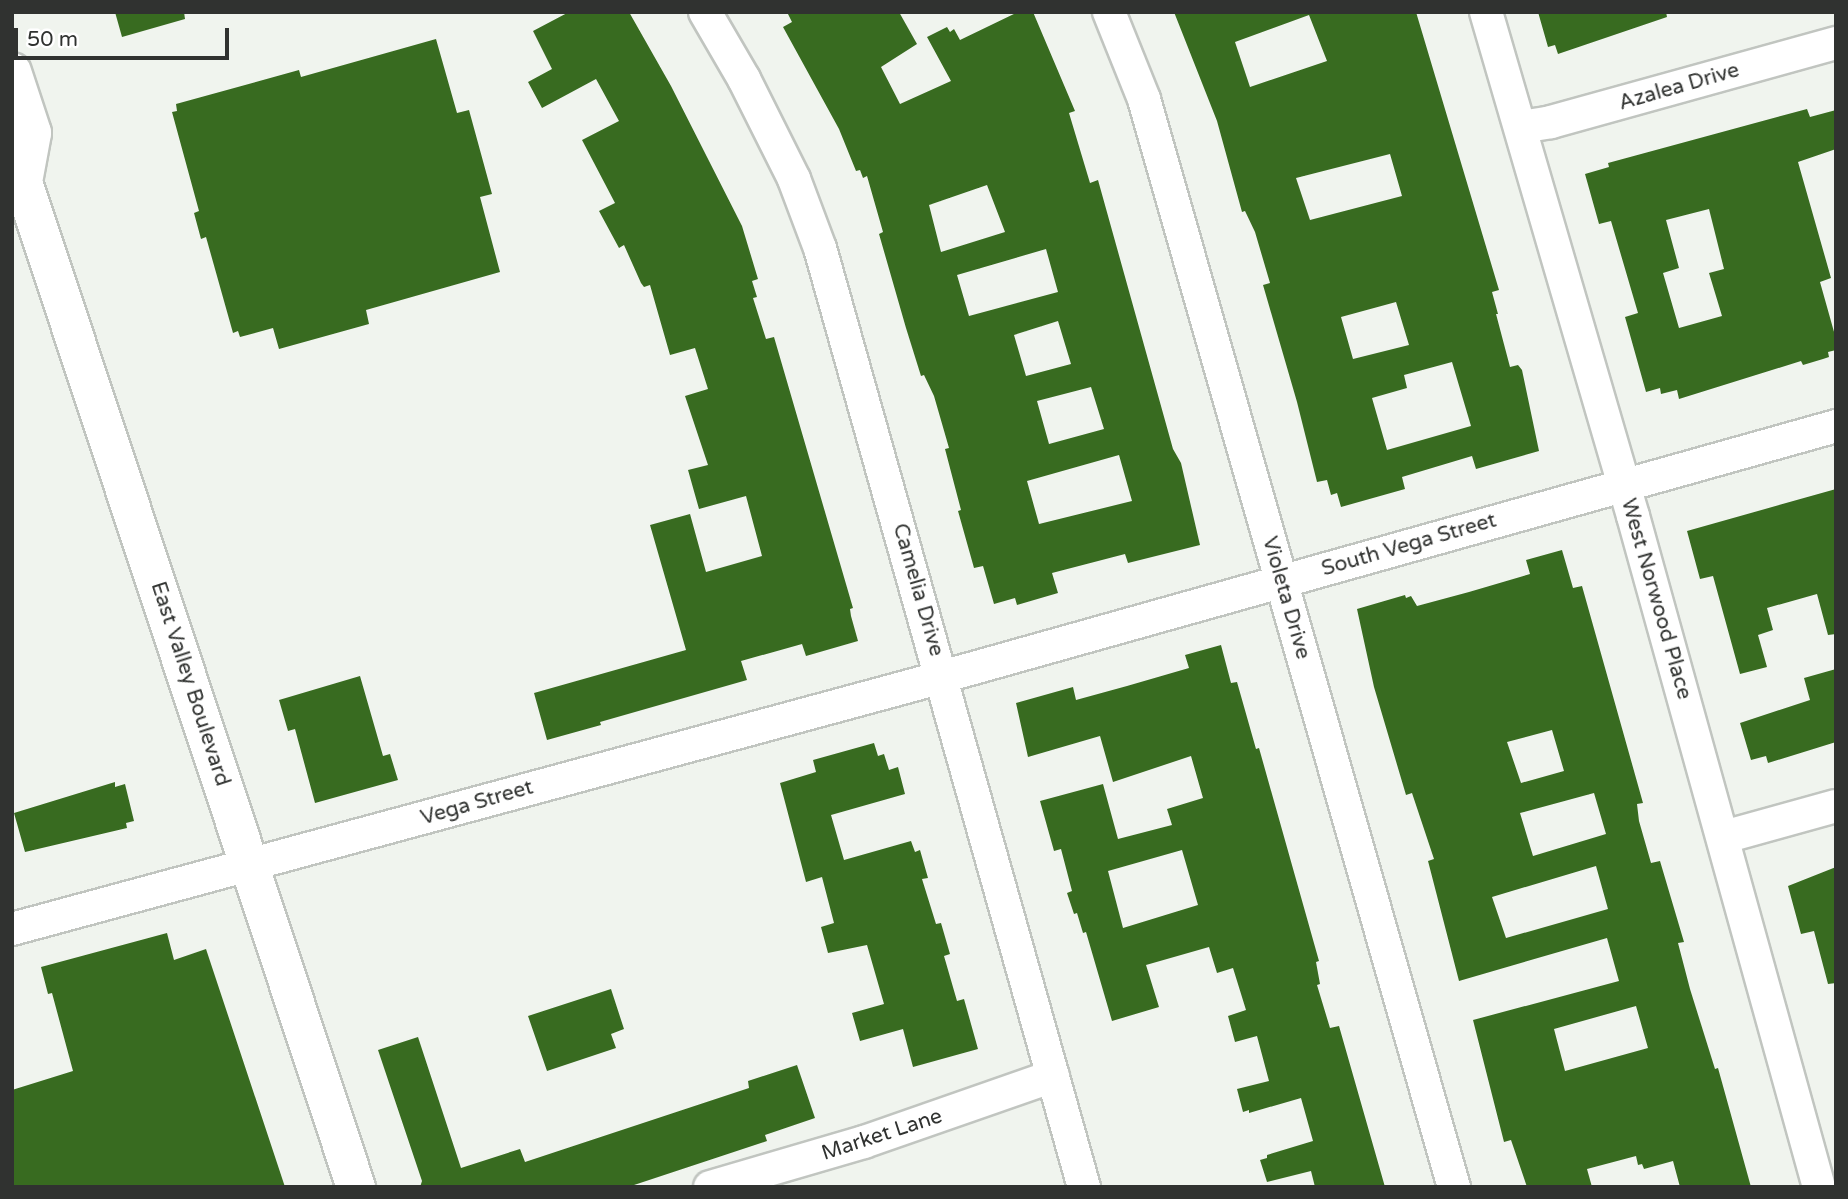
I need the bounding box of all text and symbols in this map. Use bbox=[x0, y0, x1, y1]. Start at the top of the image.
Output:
scale bar bbox=[18, 14, 233, 58]
text: 50 m bbox=[27, 27, 78, 52]
street label: Azalea Drive bbox=[1616, 58, 1742, 116]
street label: West Norwood Place bbox=[1615, 496, 1697, 702]
street label: South Vega Street bbox=[1319, 508, 1499, 582]
street label: Camelia Drive bbox=[887, 521, 949, 659]
street label: Violeta Drive bbox=[1256, 534, 1316, 662]
street label: East Valley Boulevard bbox=[145, 579, 235, 789]
street label: Vega Street bbox=[418, 775, 536, 831]
street label: Market Lane bbox=[819, 1104, 945, 1166]

